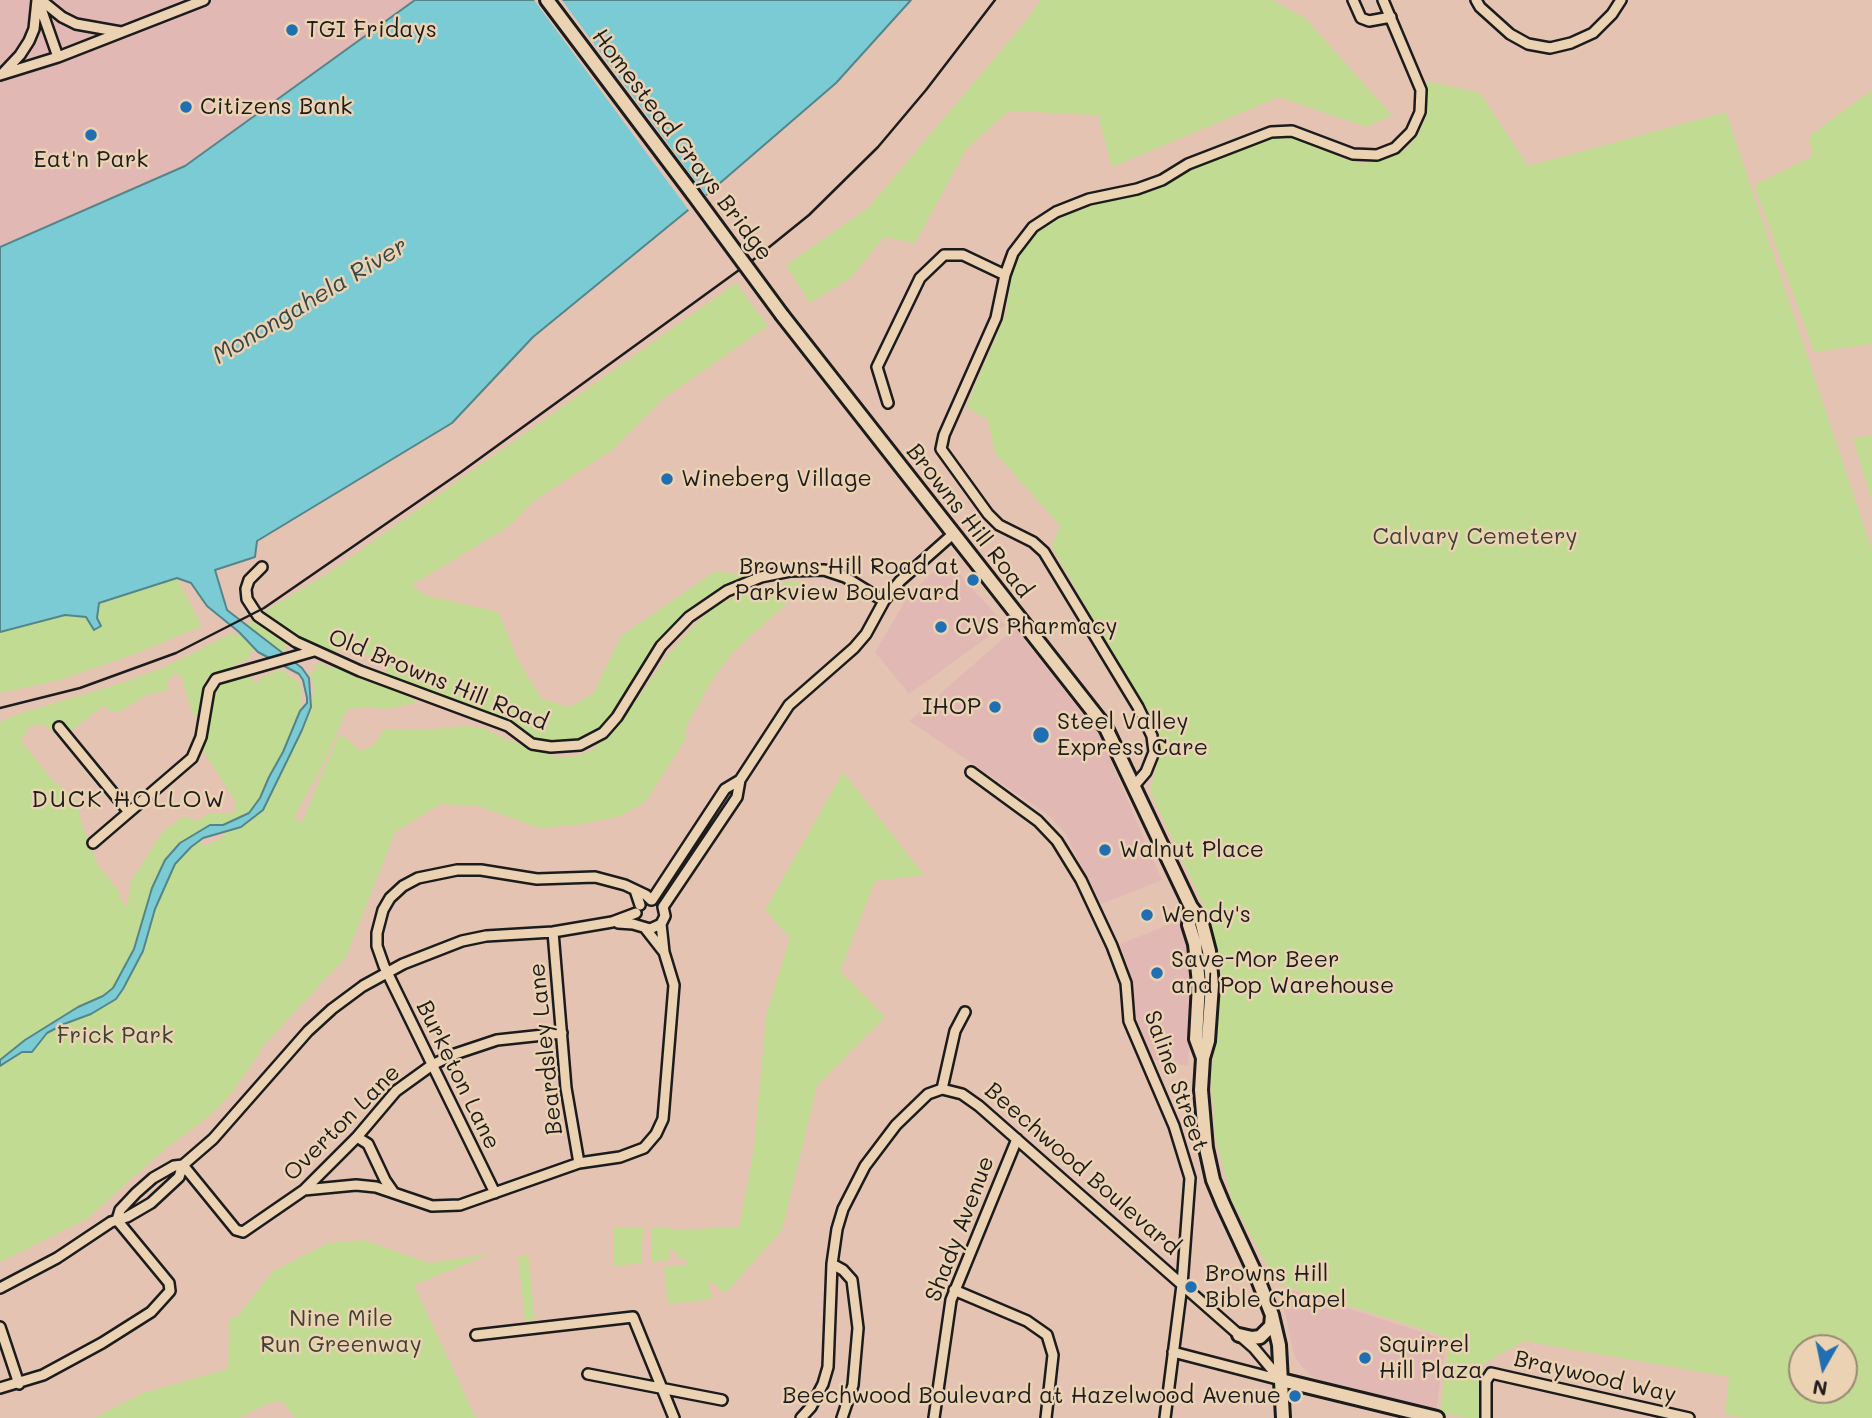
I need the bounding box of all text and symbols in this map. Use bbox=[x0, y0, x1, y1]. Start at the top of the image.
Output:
place label: TGI Fridays bbox=[306, 16, 437, 44]
marker: TGI Fridays bbox=[284, 22, 300, 38]
street label: Homestead Grays Bridge bbox=[586, 24, 778, 266]
place label: Citizens Bank bbox=[200, 93, 352, 121]
marker: Citizens Bank bbox=[178, 99, 194, 115]
marker: Eat'n Park bbox=[83, 127, 99, 143]
place label: Eat'n Park bbox=[34, 146, 148, 174]
water label: Monongahela River bbox=[207, 231, 413, 371]
street label: Browns Hill Road bbox=[900, 438, 1038, 604]
place label: Wineberg Village bbox=[681, 465, 872, 493]
marker: Wineberg Village bbox=[659, 471, 675, 487]
park label: Calvary Cemetery bbox=[1372, 523, 1578, 551]
place label: Browns Hill Road at Parkview Boulevard bbox=[735, 553, 959, 607]
marker: Browns Hill Road at Parkview Boulevard bbox=[965, 572, 981, 588]
place label: CVS Pharmacy bbox=[955, 613, 1118, 641]
marker: CVS Pharmacy bbox=[933, 619, 949, 635]
street label: Old Browns Hill Road bbox=[324, 623, 552, 737]
place label: IHOP bbox=[922, 693, 981, 721]
marker: IHOP bbox=[987, 699, 1003, 715]
place label: Steel Valley Express Care bbox=[1057, 708, 1208, 762]
marker: Steel Valley Express Care bbox=[1031, 725, 1051, 745]
district label: DUCK HOLLOW bbox=[33, 786, 225, 814]
place label: Walnut Place bbox=[1119, 836, 1264, 864]
marker: Walnut Place bbox=[1097, 842, 1113, 858]
place label: Wendy's bbox=[1161, 901, 1251, 929]
marker: Wendy's bbox=[1139, 907, 1155, 923]
place label: Save-Mor Beer and Pop Warehouse bbox=[1171, 946, 1394, 1000]
street label: Beardsley Lane bbox=[523, 962, 569, 1136]
marker: Save-Mor Beer and Pop Warehouse bbox=[1149, 965, 1165, 981]
street label: Burketon Lane bbox=[410, 996, 506, 1154]
street label: Saline Street bbox=[1138, 1007, 1214, 1155]
park label: Frick Park bbox=[57, 1022, 173, 1050]
street label: Overton Lane bbox=[278, 1059, 406, 1187]
street label: Beechwood Boulevard bbox=[979, 1077, 1185, 1261]
street label: Shady Avenue bbox=[920, 1152, 1000, 1306]
place label: Browns Hill Bible Chapel bbox=[1205, 1260, 1346, 1314]
marker: Browns Hill Bible Chapel bbox=[1183, 1279, 1199, 1295]
park label: Nine Mile Run Greenway bbox=[260, 1305, 422, 1359]
place label: Squirrel Hill Plaza bbox=[1379, 1331, 1483, 1385]
north arrow bbox=[1788, 1334, 1858, 1404]
street label: Braywood Way bbox=[1511, 1345, 1679, 1409]
marker: Squirrel Hill Plaza bbox=[1357, 1350, 1373, 1366]
text: N bbox=[1811, 1375, 1829, 1402]
place label: Beechwood Boulevard at Hazelwood Avenue bbox=[782, 1382, 1281, 1410]
marker: Beechwood Boulevard at Hazelwood Avenue bbox=[1287, 1388, 1303, 1404]

